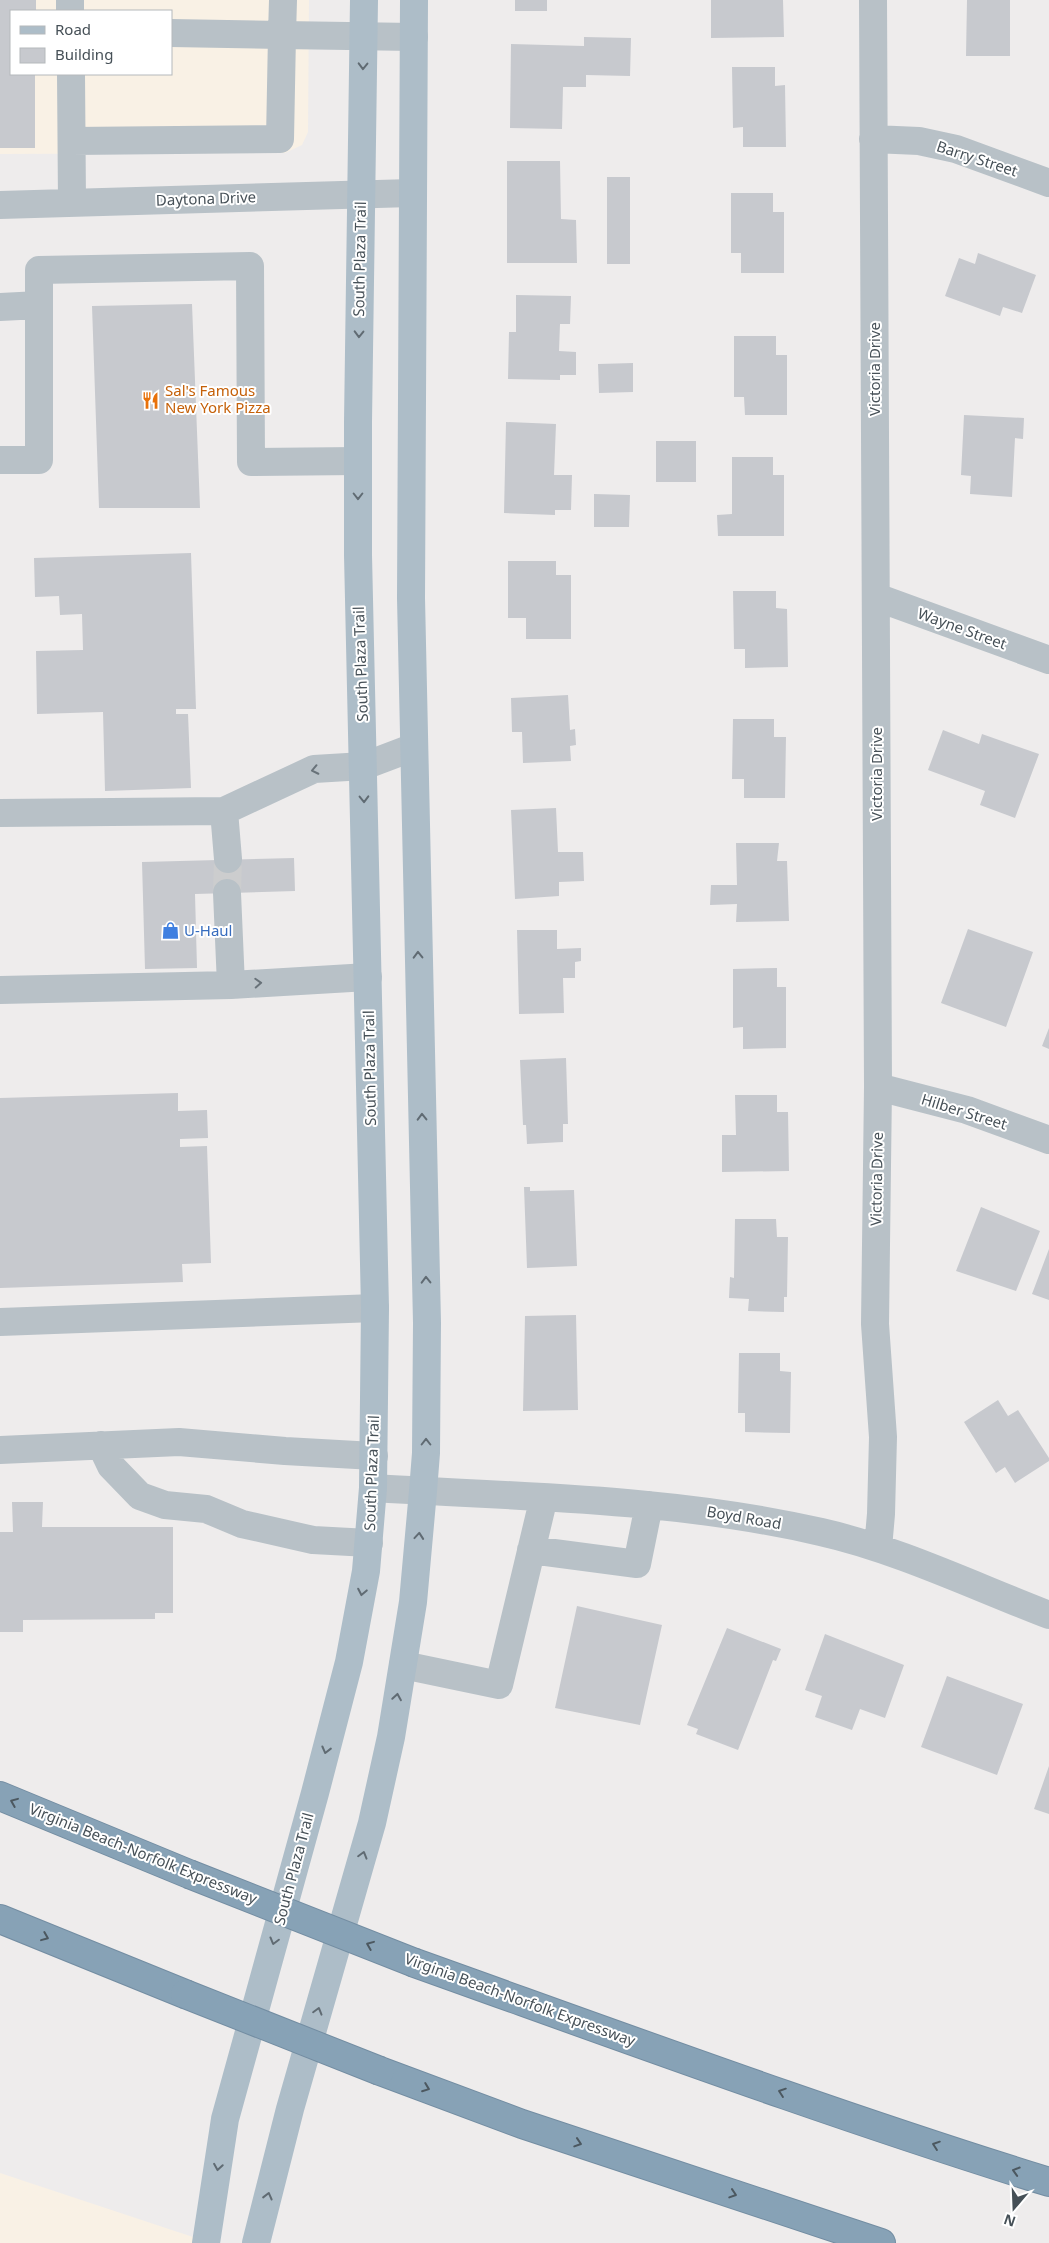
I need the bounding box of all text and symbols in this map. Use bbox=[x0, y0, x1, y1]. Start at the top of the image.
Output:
legend bbox=[10, 10, 172, 75]
text: Road bbox=[55, 19, 91, 39]
text: Building bbox=[55, 44, 113, 64]
one-way arrow bbox=[358, 62, 368, 70]
street label: Barry Street bbox=[934, 136, 1021, 181]
street label: Daytona Drive bbox=[156, 186, 256, 210]
street label: South Plaza Trail bbox=[348, 201, 370, 317]
street label: Victoria Drive bbox=[864, 322, 884, 416]
one-way arrow bbox=[354, 330, 364, 338]
place label: Sal's Famous New York Pizza bbox=[165, 380, 271, 417]
restaurant icon: Sal's Famous New York Pizza bbox=[141, 390, 161, 410]
one-way arrow bbox=[353, 492, 363, 500]
street label: Wayne Street bbox=[915, 603, 1010, 654]
street label: South Plaza Trail bbox=[348, 606, 372, 722]
street label: Victoria Drive bbox=[866, 727, 886, 821]
one-way arrow bbox=[311, 765, 320, 775]
one-way arrow bbox=[359, 795, 370, 803]
place label: U-Haul bbox=[184, 920, 232, 940]
shop icon: U-Haul bbox=[160, 921, 180, 941]
one-way arrow bbox=[413, 951, 424, 959]
one-way arrow bbox=[254, 978, 262, 989]
street label: South Plaza Trail bbox=[358, 1010, 380, 1126]
street label: Hilber Street bbox=[919, 1089, 1010, 1134]
one-way arrow bbox=[417, 1113, 427, 1121]
street label: Victoria Drive bbox=[865, 1132, 887, 1226]
one-way arrow bbox=[420, 1276, 431, 1284]
street label: South Plaza Trail bbox=[359, 1415, 383, 1531]
one-way arrow bbox=[421, 1438, 431, 1446]
street label: Boyd Road bbox=[705, 1501, 783, 1533]
one-way arrow bbox=[413, 1531, 424, 1539]
one-way arrow bbox=[358, 1587, 368, 1596]
one-way arrow bbox=[392, 1692, 402, 1701]
one-way arrow bbox=[321, 1746, 332, 1755]
one-way arrow bbox=[10, 1798, 19, 1808]
street label: Virginia Beach-Norfolk Expressway bbox=[26, 1798, 261, 1908]
street label: South Plaza Trail bbox=[268, 1810, 318, 1927]
one-way arrow bbox=[358, 1852, 368, 1860]
one-way arrow bbox=[40, 1931, 49, 1942]
one-way arrow bbox=[270, 1936, 280, 1944]
one-way arrow bbox=[366, 1941, 375, 1951]
street label: Virginia Beach-Norfolk Expressway bbox=[402, 1948, 639, 2050]
one-way arrow bbox=[312, 2008, 322, 2016]
one-way arrow bbox=[421, 2082, 429, 2092]
one-way arrow bbox=[778, 2088, 787, 2098]
one-way arrow bbox=[574, 2137, 582, 2147]
one-way arrow bbox=[932, 2141, 941, 2151]
one-way arrow bbox=[213, 2162, 223, 2171]
one-way arrow bbox=[1012, 2167, 1020, 2177]
north arrow bbox=[989, 2183, 1039, 2233]
one-way arrow bbox=[728, 2188, 736, 2198]
one-way arrow bbox=[262, 2191, 273, 2200]
text: N bbox=[1001, 2210, 1018, 2232]

